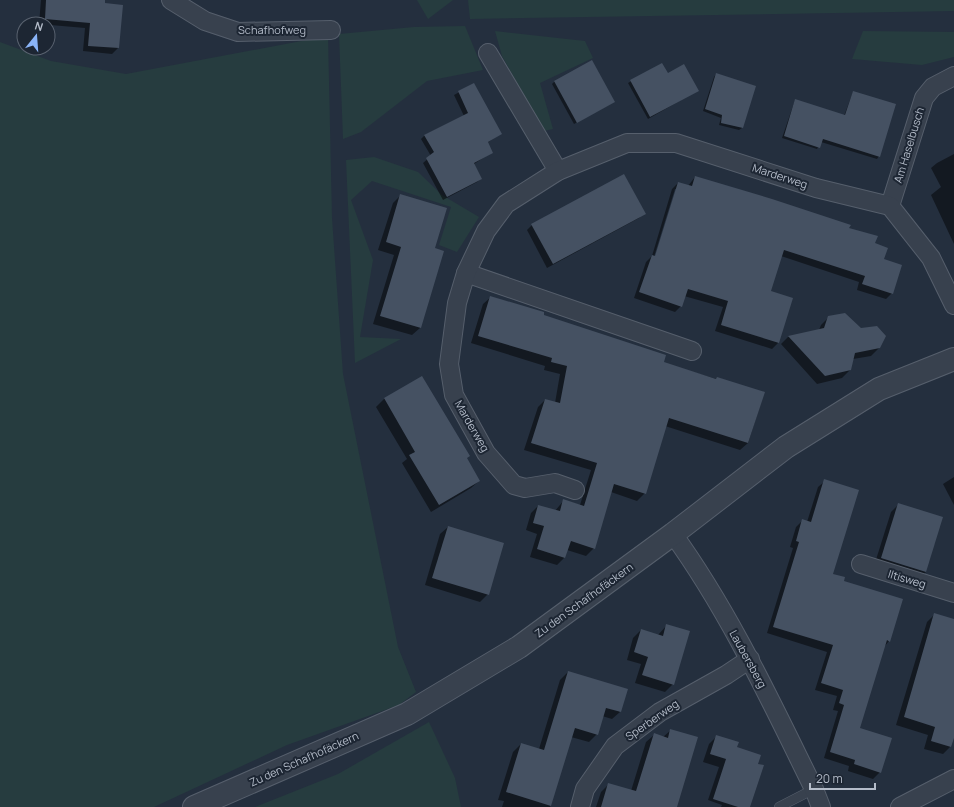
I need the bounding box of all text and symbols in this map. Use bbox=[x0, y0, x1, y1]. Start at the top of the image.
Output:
north arrow bbox=[16, 16, 56, 56]
text: N bbox=[33, 18, 45, 34]
street label: Schafhofweg bbox=[238, 22, 306, 37]
street label: Am Haselbusch bbox=[890, 105, 927, 185]
street label: Marderweg bbox=[751, 160, 810, 192]
street label: Marderweg bbox=[452, 397, 493, 454]
street label: Zu den Schafhofäckern bbox=[532, 559, 636, 640]
street label: Iltisweg bbox=[886, 566, 928, 591]
street label: Laubersberg bbox=[726, 627, 770, 690]
street label: Sperberweg bbox=[622, 696, 681, 743]
street label: Zu den Schafhofäckern bbox=[247, 728, 361, 789]
scale bar bbox=[810, 765, 875, 791]
text: 20 m bbox=[816, 770, 843, 787]

